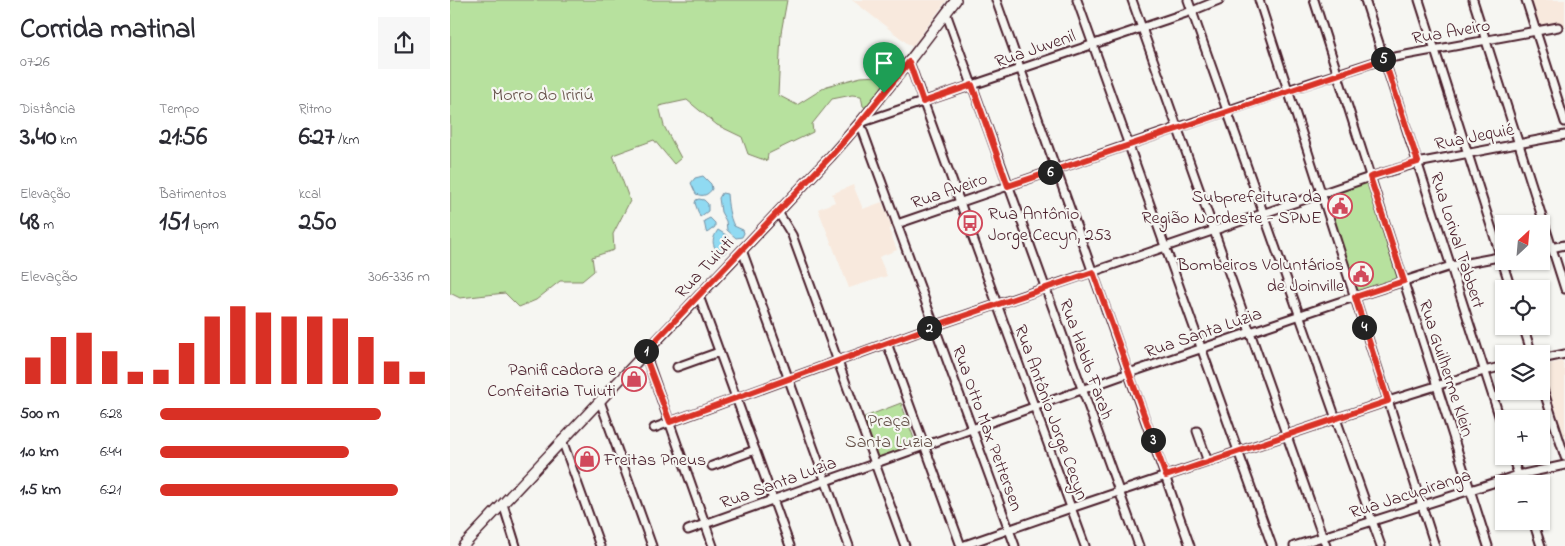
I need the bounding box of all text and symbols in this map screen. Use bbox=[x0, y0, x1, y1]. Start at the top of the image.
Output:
text: Corrida matinal bbox=[20, 10, 195, 51]
street label: Rua Aveiro bbox=[1410, 13, 1493, 53]
button: share bbox=[378, 17, 430, 69]
street label: Rua Juvenil bbox=[992, 24, 1080, 76]
pin bbox=[863, 42, 905, 93]
pin: 5 bbox=[1370, 46, 1396, 72]
icon: arrive bbox=[870, 49, 898, 77]
text: 5 bbox=[1379, 49, 1388, 70]
text: 07:26 bbox=[20, 50, 50, 74]
park label: Morro do Iririú bbox=[492, 83, 594, 109]
text: Distância bbox=[20, 99, 75, 120]
text: Tempo bbox=[159, 99, 199, 120]
text: Ritmo bbox=[299, 99, 332, 120]
street label: Rua Jequié bbox=[1432, 117, 1517, 158]
text: 3.40 bbox=[20, 120, 57, 156]
text: 21:56 bbox=[159, 120, 207, 156]
text: 6:27 bbox=[299, 120, 335, 156]
text: km bbox=[57, 130, 77, 151]
text: /km bbox=[335, 130, 359, 151]
pin: 6 bbox=[1038, 160, 1062, 184]
text: 6 bbox=[1047, 162, 1054, 183]
street label: Rua Aveiro bbox=[908, 167, 991, 217]
street label: Rua Lorival Tabbert bbox=[1422, 169, 1490, 312]
text: Elevação bbox=[20, 184, 71, 205]
text: Batimentos bbox=[159, 184, 227, 205]
text: kcal bbox=[299, 184, 321, 205]
place label: Subprefeitura da Região Nordeste - SPNE bbox=[1141, 185, 1322, 233]
public building icon: Subprefeitura da Região Nordeste - SPNE bbox=[1327, 193, 1353, 219]
place label: Rua Antônio Jorge Cecyn, 253 bbox=[988, 202, 1111, 250]
text: 48 bbox=[20, 205, 40, 241]
text: 151 bbox=[159, 205, 190, 241]
text: 250 bbox=[299, 205, 336, 241]
bus stop icon: Rua Antônio Jorge Cecyn, 253 bbox=[957, 210, 983, 236]
text: m bbox=[40, 215, 54, 236]
text: bpm bbox=[190, 215, 219, 236]
north arrow bbox=[1495, 215, 1550, 270]
map controls bbox=[1495, 215, 1550, 530]
street label: Rua Tuiuti bbox=[670, 231, 741, 305]
place label: Bombeiros Voluntários de Joinville bbox=[1176, 253, 1345, 300]
public building icon: Bombeiros Voluntários de Joinville bbox=[1348, 261, 1374, 287]
text: Elevação bbox=[20, 265, 78, 289]
text: 306–336 m bbox=[368, 265, 430, 289]
button: locate bbox=[1495, 280, 1550, 335]
street label: Rua Habib Farah bbox=[1051, 296, 1119, 424]
street label: Rua Guilherme Klein bbox=[1411, 297, 1480, 441]
street label: Rua Santa Luzia bbox=[1142, 302, 1266, 366]
pin: 4 bbox=[1352, 314, 1376, 340]
pin: 2 bbox=[916, 316, 942, 340]
text: 4 bbox=[1362, 317, 1367, 338]
text: 2 bbox=[926, 318, 933, 339]
street label: Rua Antônio Jorge Cecyn bbox=[1005, 321, 1094, 504]
pin: 1 bbox=[634, 338, 658, 364]
text: 1 bbox=[644, 341, 649, 362]
street label: Rua Otto Max Pettersen bbox=[944, 342, 1028, 515]
button: layers bbox=[1495, 345, 1550, 400]
place label: Panificadora e Confeitaria Tuiuti bbox=[487, 358, 617, 405]
shop icon: Panificadora e Confeitaria Tuiuti bbox=[621, 366, 647, 392]
text: 500 m bbox=[20, 402, 59, 426]
text: 6:28 bbox=[100, 402, 122, 426]
park label: Praça Santa Luzia bbox=[845, 409, 933, 456]
button: + bbox=[1495, 410, 1550, 465]
pin: 3 bbox=[1140, 428, 1166, 452]
text: 3 bbox=[1151, 430, 1156, 451]
text: 1.0 km bbox=[20, 440, 59, 464]
text: 6:44 bbox=[100, 440, 122, 464]
shop icon: Freitas Pneus bbox=[574, 446, 600, 472]
place label: Freitas Pneus bbox=[603, 448, 706, 474]
street label: Rua Santa Luzia bbox=[717, 451, 841, 517]
street label: Rua Jacupiranga bbox=[1347, 463, 1475, 528]
button: − bbox=[1495, 475, 1550, 530]
text: 1.5 km bbox=[20, 478, 61, 502]
text: 6:21 bbox=[100, 478, 121, 502]

